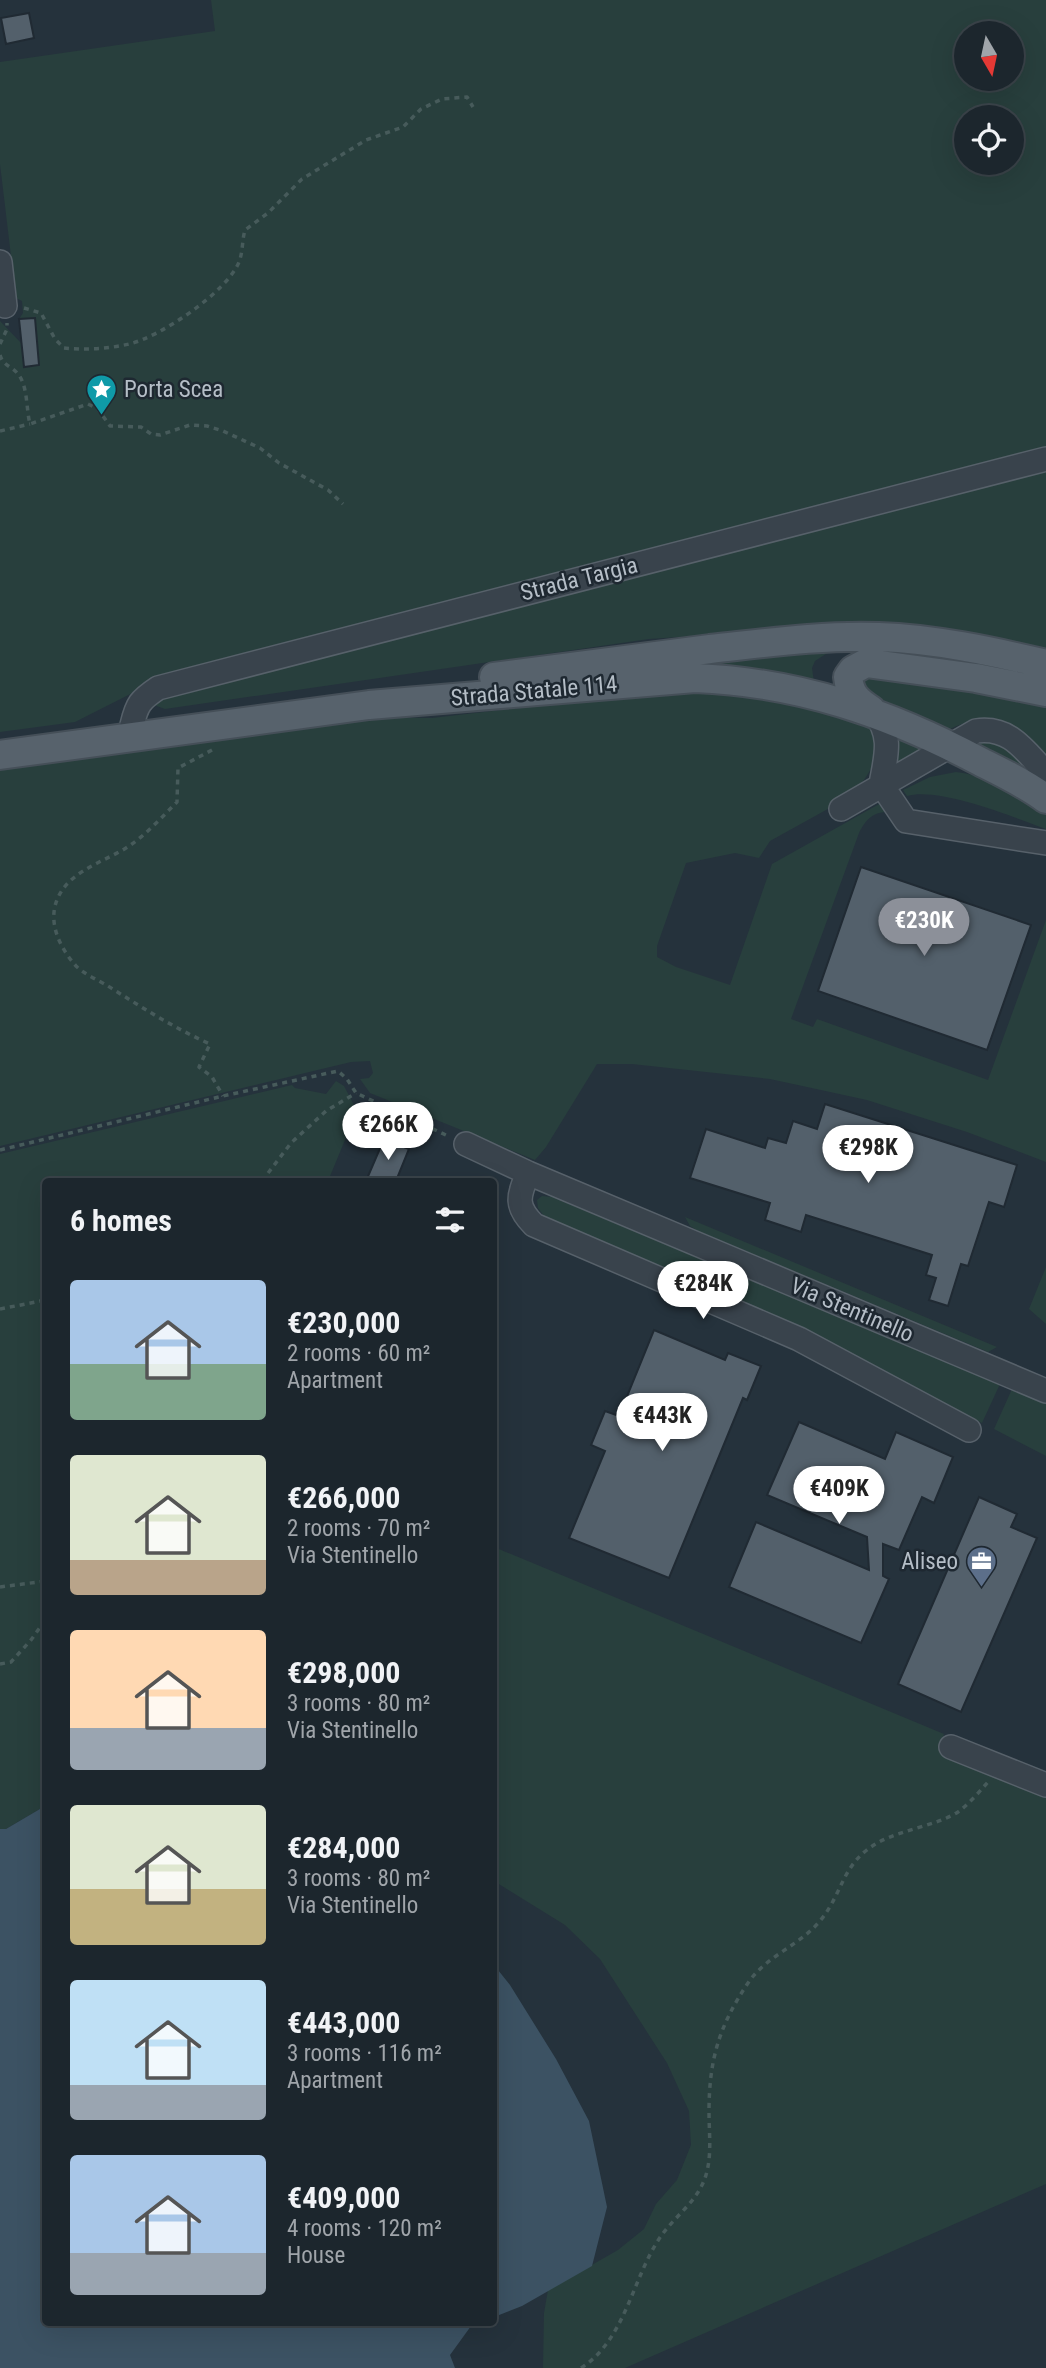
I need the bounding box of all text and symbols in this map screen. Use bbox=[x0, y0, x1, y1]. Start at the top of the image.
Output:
north arrow bbox=[954, 21, 1024, 91]
map controls bbox=[954, 21, 1024, 175]
button: locate bbox=[954, 105, 1024, 175]
place icon: Porta Scea bbox=[84, 372, 118, 416]
place label: Porta Scea bbox=[124, 376, 223, 403]
street label: Strada Targia bbox=[518, 551, 640, 607]
street label: Strada Statale 114 bbox=[450, 670, 618, 712]
pin: €230K bbox=[875, 898, 973, 958]
text: €230K bbox=[894, 907, 954, 934]
pin: €266K bbox=[339, 1102, 437, 1162]
text: €266K bbox=[358, 1111, 418, 1138]
pin: €298K bbox=[819, 1126, 917, 1185]
text: €298K bbox=[838, 1134, 898, 1161]
icon: filters bbox=[431, 1201, 469, 1239]
text: 6 homes bbox=[70, 1203, 172, 1238]
pin: €284K bbox=[654, 1262, 752, 1321]
text: €284K bbox=[673, 1270, 733, 1297]
street label: Via Stentinello bbox=[786, 1272, 918, 1348]
text: €230,000 bbox=[287, 1305, 400, 1340]
icon: home bbox=[126, 1308, 210, 1392]
text: 2 rooms · 60 m² bbox=[287, 1340, 430, 1367]
text: Apartment bbox=[287, 1367, 383, 1394]
pin: €443K bbox=[613, 1394, 711, 1453]
text: €443K bbox=[632, 1402, 692, 1429]
pin: €409K bbox=[790, 1466, 888, 1526]
text: €409K bbox=[809, 1475, 869, 1502]
text: €266,000 bbox=[287, 1480, 400, 1515]
icon: home bbox=[126, 1483, 210, 1567]
text: 2 rooms · 70 m² bbox=[287, 1515, 430, 1542]
text: Via Stentinello bbox=[287, 1542, 418, 1569]
office icon: Aliseo bbox=[964, 1544, 998, 1588]
place label: Aliseo bbox=[901, 1548, 958, 1575]
text: €298,000 bbox=[287, 1655, 400, 1690]
icon: home bbox=[126, 1658, 210, 1742]
text: 3 rooms · 80 m² bbox=[287, 1690, 430, 1717]
text: Via Stentinello bbox=[287, 1717, 418, 1744]
text: €284,000 bbox=[287, 1830, 400, 1865]
icon: home bbox=[126, 1833, 210, 1917]
text: 3 rooms · 80 m² bbox=[287, 1865, 430, 1892]
text: Via Stentinello bbox=[287, 1892, 418, 1919]
text: €443,000 bbox=[287, 2005, 400, 2040]
icon: home bbox=[126, 2008, 210, 2092]
text: 3 rooms · 116 m² bbox=[287, 2040, 442, 2067]
text: Apartment bbox=[287, 2067, 383, 2094]
text: €409,000 bbox=[287, 2180, 400, 2215]
icon: home bbox=[126, 2183, 210, 2267]
text: 4 rooms · 120 m² bbox=[287, 2215, 442, 2242]
text: House bbox=[287, 2242, 345, 2269]

